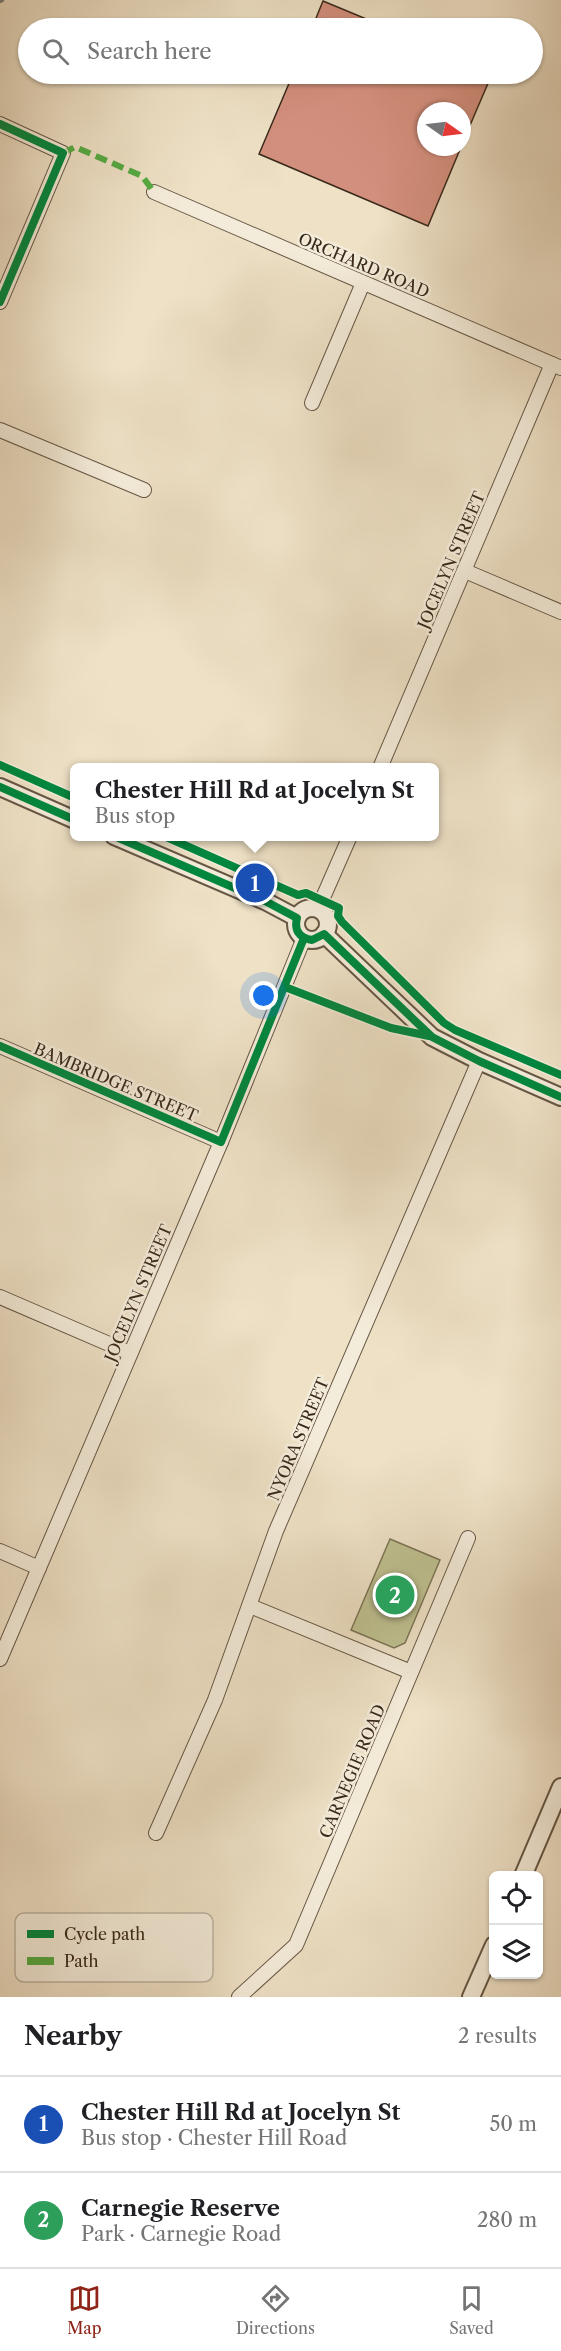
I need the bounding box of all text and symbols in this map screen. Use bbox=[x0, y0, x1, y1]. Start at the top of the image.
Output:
search box bbox=[18, 18, 543, 84]
icon: search bbox=[39, 35, 72, 68]
text: Search here bbox=[87, 38, 212, 65]
north arrow bbox=[417, 102, 471, 156]
street label: ORCHARD ROAD bbox=[295, 228, 433, 302]
street label: JOCELYN STREET bbox=[412, 488, 489, 635]
popup bbox=[70, 763, 439, 841]
text: Chester Hill Rd at Jocelyn St bbox=[95, 777, 414, 804]
text: Bus stop bbox=[95, 804, 175, 828]
pin: 1 bbox=[236, 860, 274, 906]
your location bbox=[249, 981, 278, 1010]
street label: BAMBRIDGE STREET bbox=[31, 1038, 201, 1126]
street label: JOCELYN STREET bbox=[99, 1221, 176, 1368]
street label: NYORA STREET bbox=[263, 1375, 333, 1503]
pin: 2 bbox=[376, 1572, 414, 1618]
street label: CARNEGIE ROAD bbox=[315, 1701, 389, 1841]
map controls bbox=[489, 1871, 543, 1979]
button: locate bbox=[489, 1871, 543, 1925]
legend bbox=[15, 1913, 213, 1982]
text: Cycle path bbox=[64, 1924, 145, 1944]
button: layers bbox=[489, 1925, 543, 1979]
text: Path bbox=[64, 1951, 98, 1971]
text: Nearby bbox=[24, 2020, 122, 2052]
text: 2 results bbox=[458, 2024, 537, 2048]
text: Chester Hill Rd at Jocelyn St bbox=[81, 2099, 400, 2126]
text: 1 bbox=[39, 2112, 48, 2136]
text: 50 m bbox=[490, 2112, 537, 2136]
text: Bus stop · Chester Hill Road bbox=[81, 2126, 347, 2150]
text: Carnegie Reserve bbox=[81, 2195, 280, 2222]
text: 2 bbox=[38, 2208, 49, 2232]
text: 280 m bbox=[477, 2208, 537, 2232]
text: Park · Carnegie Road bbox=[81, 2222, 281, 2246]
tab: Map bbox=[67, 2282, 102, 2338]
tab: Directions bbox=[236, 2282, 315, 2338]
tab: Saved bbox=[449, 2282, 494, 2338]

